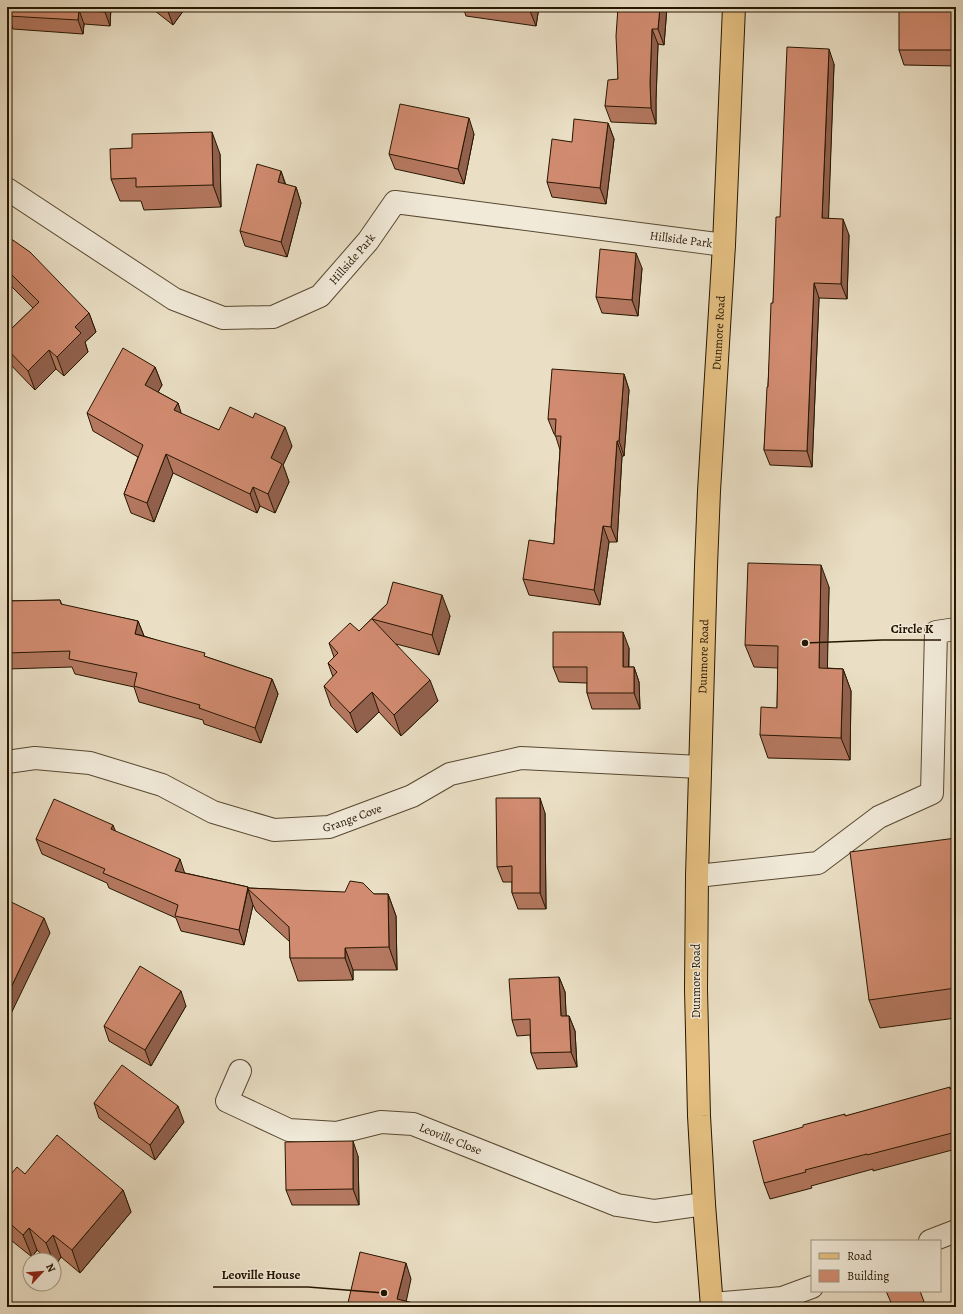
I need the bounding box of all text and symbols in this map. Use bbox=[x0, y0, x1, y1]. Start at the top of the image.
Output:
street label: Hillside Park bbox=[649, 227, 714, 251]
street label: Hillside Park bbox=[325, 230, 379, 288]
street label: Dunmore Road bbox=[708, 295, 729, 371]
callout: Circle K bbox=[882, 615, 941, 640]
street label: Dunmore Road bbox=[694, 618, 712, 694]
text: Circle K bbox=[891, 620, 934, 637]
street label: Grange Cove bbox=[322, 800, 384, 835]
street label: Dunmore Road bbox=[688, 943, 704, 1018]
street label: Leoville Close bbox=[417, 1119, 484, 1159]
legend bbox=[811, 1240, 941, 1292]
text: Road bbox=[847, 1248, 873, 1264]
north arrow bbox=[22, 1252, 62, 1292]
text: N bbox=[42, 1261, 59, 1275]
callout: Leoville House bbox=[213, 1262, 308, 1287]
text: Leoville House bbox=[222, 1266, 300, 1283]
text: Building bbox=[847, 1268, 889, 1284]

